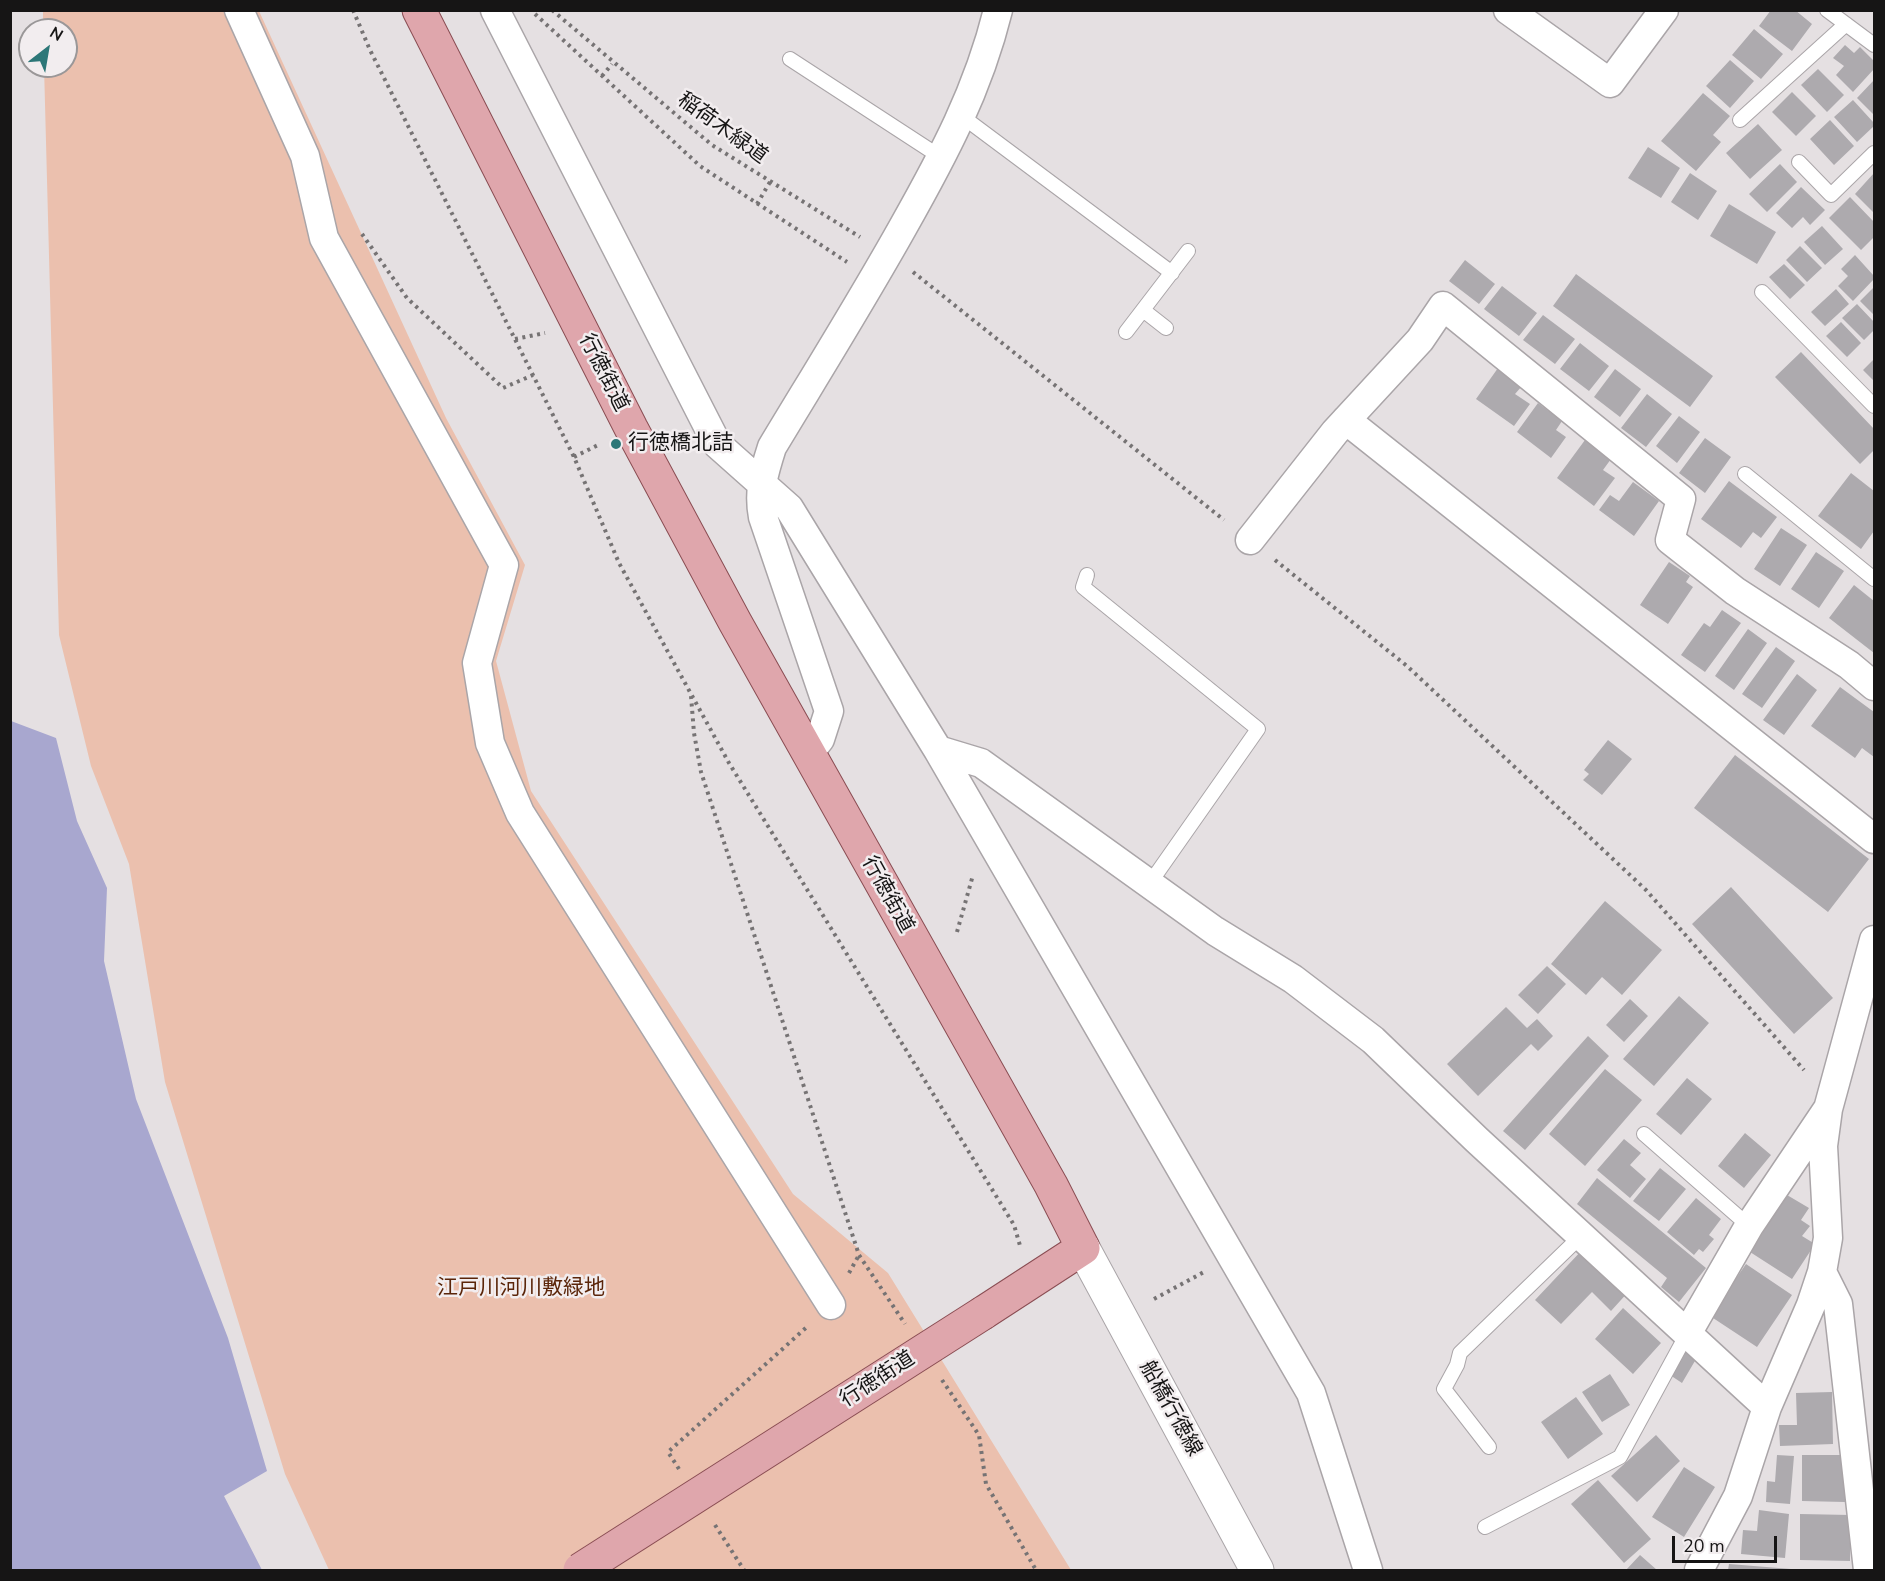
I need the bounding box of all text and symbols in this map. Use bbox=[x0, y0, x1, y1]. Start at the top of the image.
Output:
north arrow bbox=[18, 18, 78, 78]
text: N bbox=[45, 22, 67, 47]
street label: 稲荷木緑道 bbox=[672, 88, 772, 170]
street label: 行徳街道 bbox=[573, 330, 633, 416]
place label: 行徳橋北詰 bbox=[628, 431, 733, 457]
marker: 行徳橋北詰 bbox=[609, 437, 623, 451]
street label: 行徳街道 bbox=[856, 852, 918, 938]
park label: 江戸川河川敷緑地 bbox=[437, 1276, 605, 1302]
street label: 行徳街道 bbox=[836, 1347, 920, 1413]
street label: 船橋行徳線 bbox=[1134, 1357, 1206, 1461]
scale bar bbox=[1675, 1524, 1780, 1562]
text: 20 m bbox=[1683, 1534, 1725, 1558]

